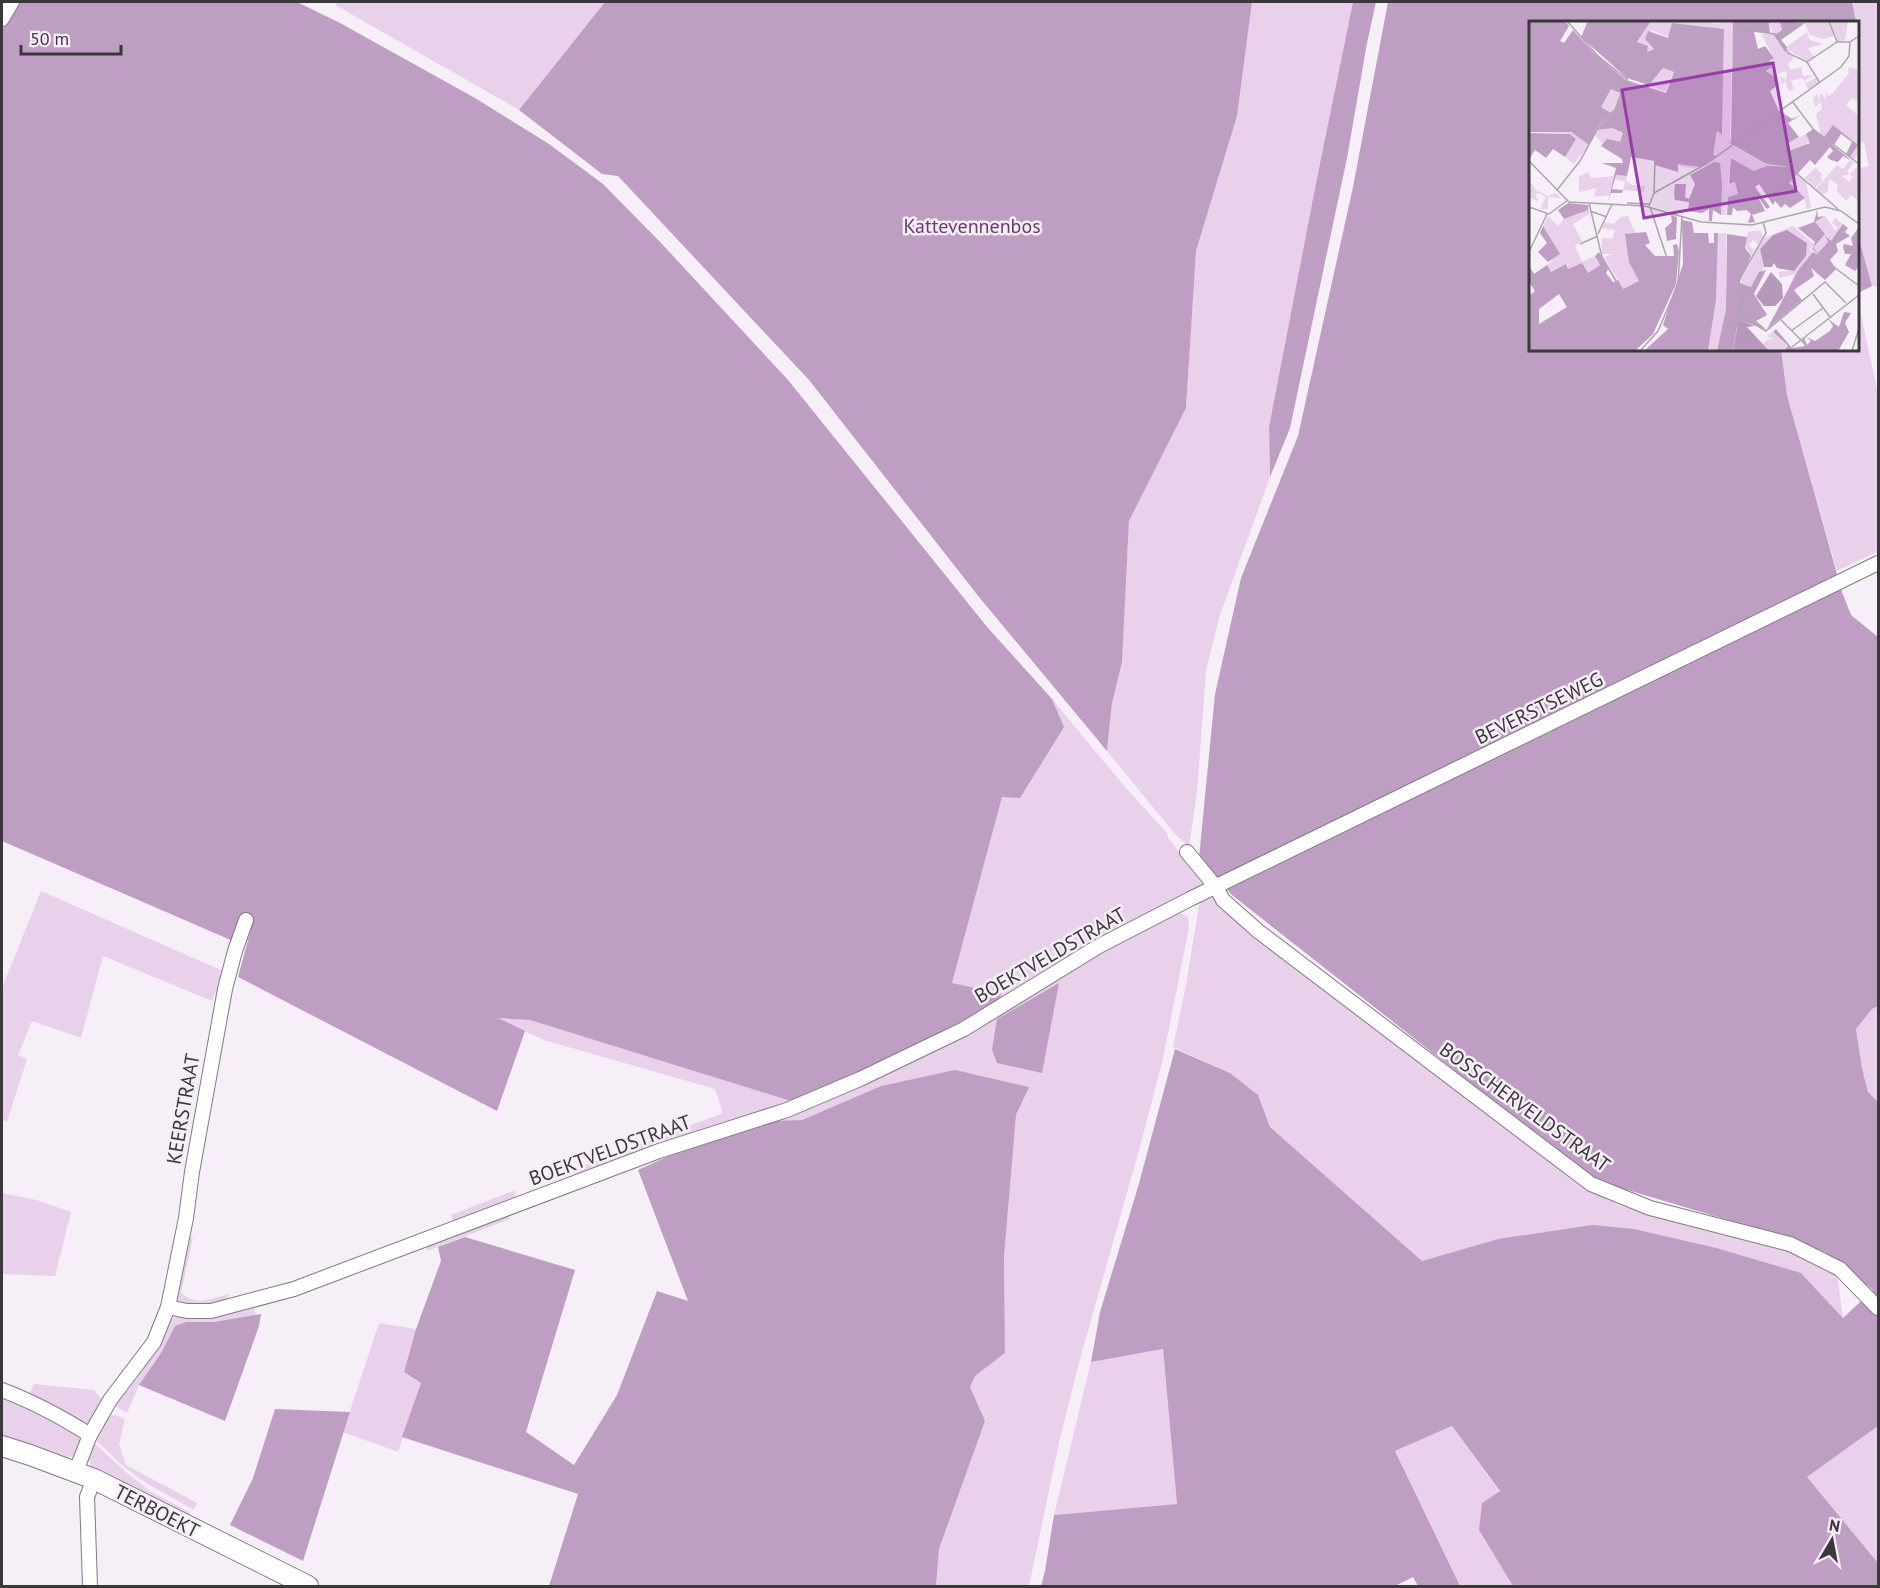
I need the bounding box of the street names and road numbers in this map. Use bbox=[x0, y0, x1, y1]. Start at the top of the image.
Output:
street label: BEVERSTSEWEG bbox=[1471, 666, 1607, 750]
street label: BOEKTVELDSTRAAT bbox=[970, 901, 1130, 1009]
street label: BOSSCHERVELDSTRAAT bbox=[1434, 1036, 1616, 1178]
street label: KEERSTRAAT bbox=[160, 1052, 206, 1166]
street label: BOEKTVELDSTRAAT bbox=[525, 1109, 695, 1191]
street label: TERBOEKT bbox=[110, 1478, 204, 1544]

